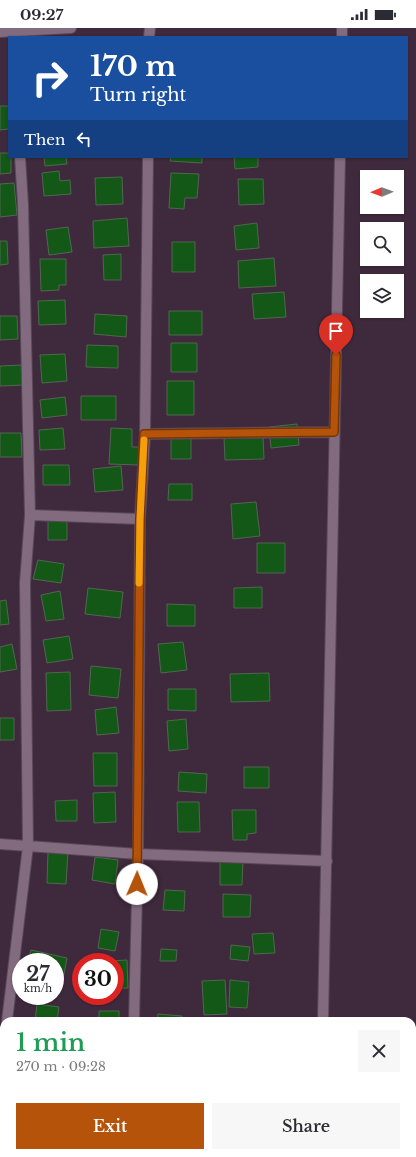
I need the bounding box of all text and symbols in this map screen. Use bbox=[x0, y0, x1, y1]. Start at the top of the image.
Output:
text: 09:27 bbox=[20, 5, 63, 24]
text: 170 m bbox=[90, 49, 176, 84]
icon: right bbox=[24, 52, 76, 104]
text: Turn right bbox=[90, 84, 186, 106]
icon: left bbox=[73, 128, 95, 150]
text: Then bbox=[24, 130, 65, 149]
north arrow bbox=[360, 170, 404, 214]
map controls bbox=[360, 170, 404, 318]
button: search bbox=[360, 222, 404, 266]
button: layers bbox=[360, 274, 404, 318]
pin bbox=[319, 314, 353, 355]
icon: arrive bbox=[325, 320, 347, 342]
position arrow bbox=[116, 863, 158, 905]
speed limit sign: 30 bbox=[72, 953, 124, 1005]
text: 27 bbox=[26, 962, 50, 986]
text: km/h bbox=[24, 982, 52, 995]
text: 1 min bbox=[16, 1028, 85, 1057]
button: close bbox=[358, 1030, 400, 1072]
text: 270 m · 09:28 bbox=[16, 1058, 106, 1075]
button: Exit bbox=[16, 1103, 204, 1149]
button: Share bbox=[212, 1103, 400, 1149]

